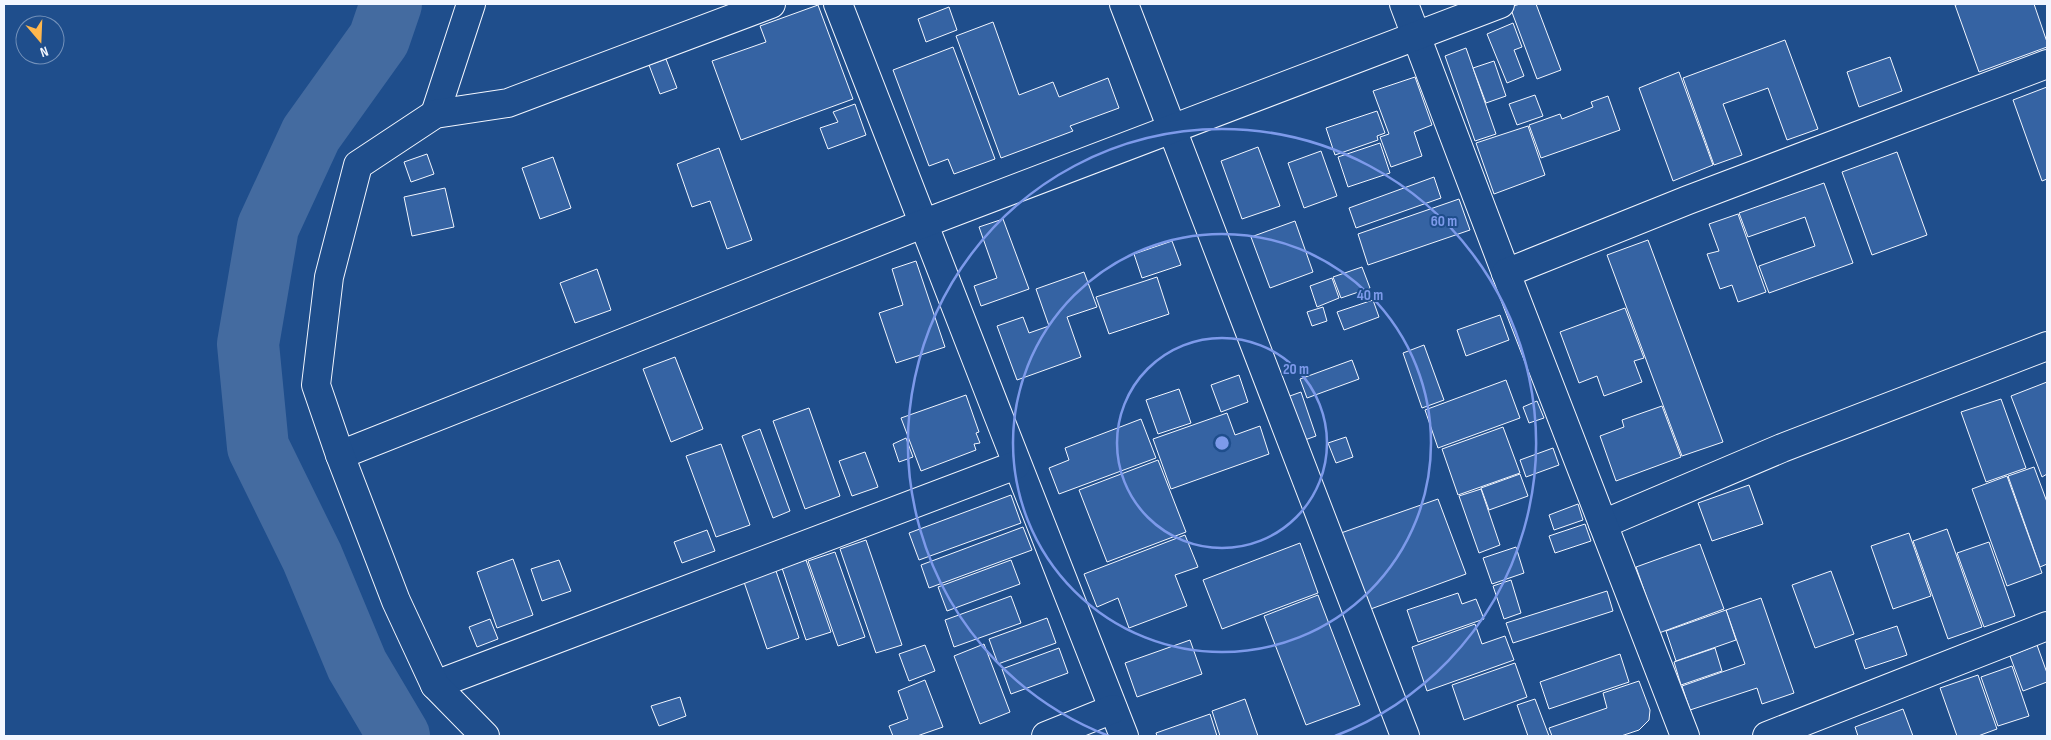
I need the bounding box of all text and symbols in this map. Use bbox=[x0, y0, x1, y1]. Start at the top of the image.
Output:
north arrow bbox=[15, 15, 65, 65]
text: N bbox=[38, 43, 50, 61]
text: 60 m bbox=[1431, 212, 1457, 231]
text: 40 m bbox=[1357, 286, 1383, 305]
text: 20 m bbox=[1283, 360, 1309, 379]
centre of rings bbox=[1213, 434, 1231, 452]

